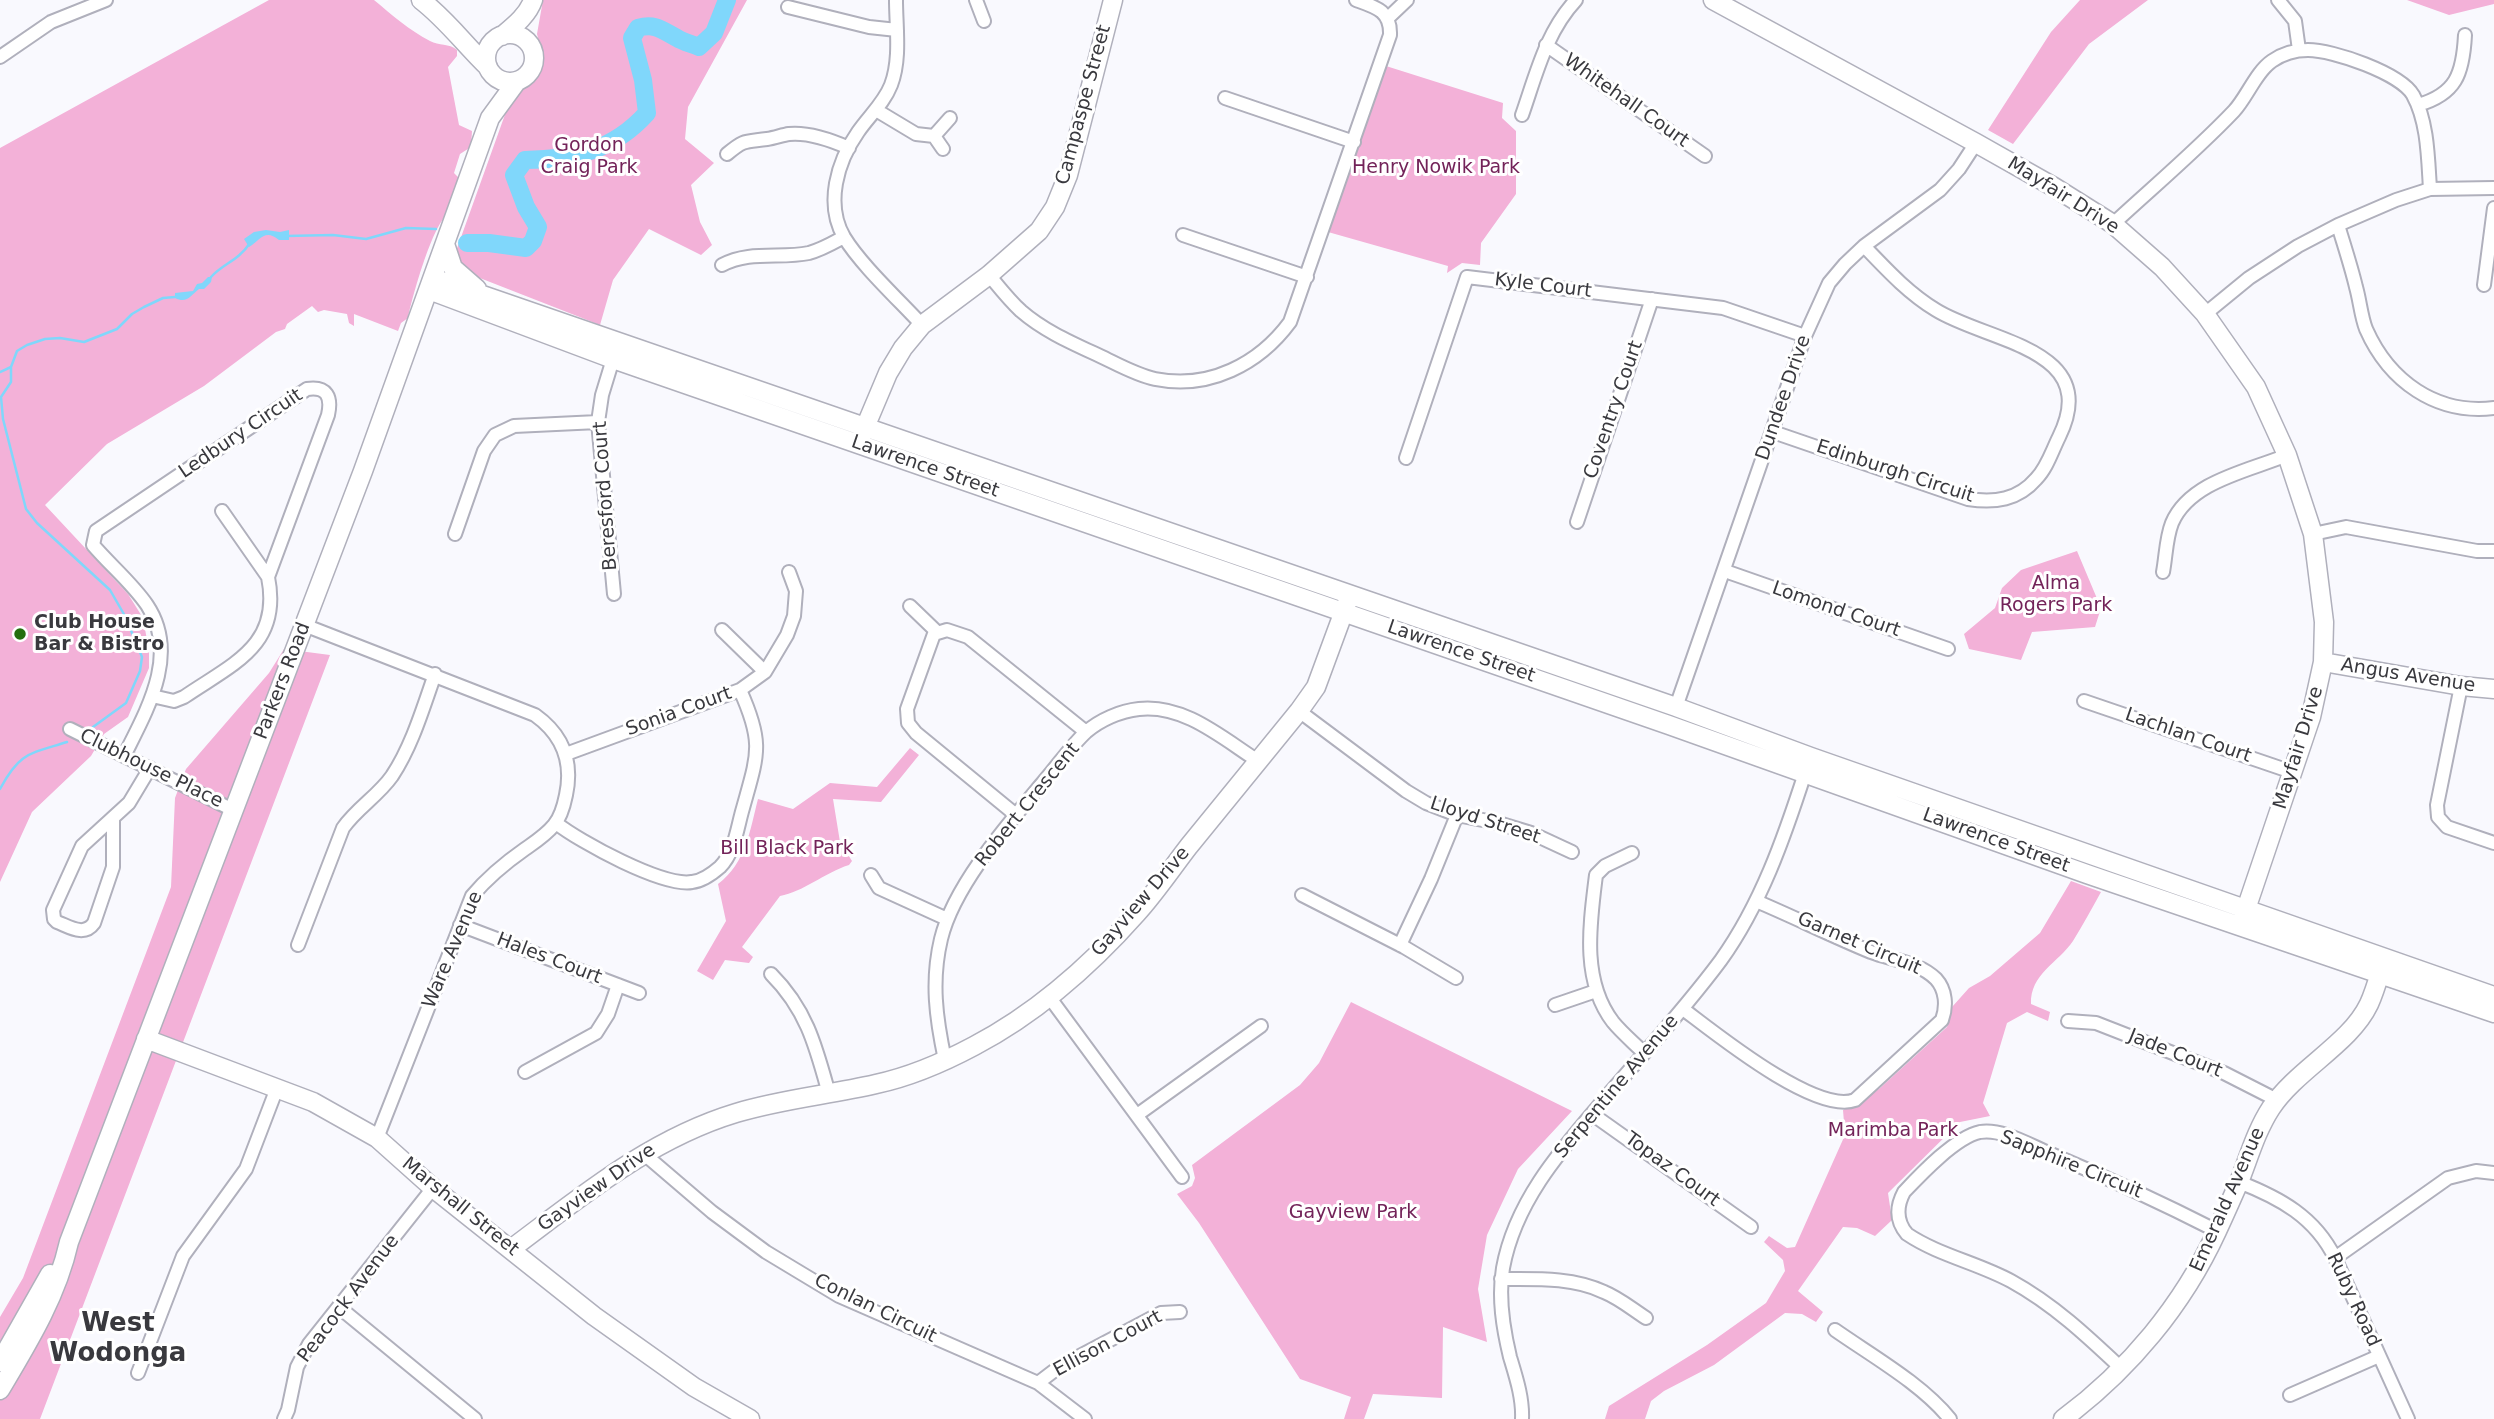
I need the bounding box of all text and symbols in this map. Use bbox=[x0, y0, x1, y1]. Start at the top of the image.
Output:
street label: Campaspe Street bbox=[1052, 23, 1116, 187]
street label: Whitehall Court bbox=[1559, 49, 1693, 153]
park label: Gordon Craig Park bbox=[540, 135, 638, 179]
street label: Mayfair Drive bbox=[2003, 153, 2123, 239]
park label: Henry Nowik Park bbox=[1352, 157, 1520, 179]
street label: Kyle Court bbox=[1493, 269, 1593, 303]
street label: Dundee Drive bbox=[1752, 332, 1816, 464]
street label: Coventry Court bbox=[1580, 338, 1648, 482]
street label: Ledbury Circuit bbox=[175, 384, 307, 484]
street label: Beresford Court bbox=[589, 420, 623, 572]
street label: Lawrence Street bbox=[848, 431, 1002, 503]
street label: Edinburgh Circuit bbox=[1813, 436, 1977, 508]
park label: Alma Rogers Park bbox=[2000, 573, 2112, 617]
street label: Lomond Court bbox=[1769, 577, 1903, 643]
place label: Club House Bar & Bistro bbox=[34, 612, 164, 656]
street label: Lawrence Street bbox=[1384, 616, 1538, 688]
street label: Parkers Road bbox=[250, 619, 316, 743]
marker: Club House Bar & Bistro bbox=[12, 626, 28, 642]
street label: Angus Avenue bbox=[2339, 654, 2477, 698]
street label: Sonia Court bbox=[623, 682, 735, 742]
street label: Mayfair Drive bbox=[2269, 684, 2329, 812]
street label: Lachlan Court bbox=[2122, 704, 2254, 768]
street label: Clubhouse Place bbox=[76, 724, 226, 814]
street label: Robert Crescent bbox=[971, 738, 1085, 872]
street label: Lloyd Street bbox=[1427, 792, 1543, 850]
street label: Lawrence Street bbox=[1919, 804, 2073, 878]
park label: Bill Black Park bbox=[720, 838, 854, 860]
street label: Gayview Drive bbox=[1087, 842, 1195, 962]
street label: Ware Avenue bbox=[418, 888, 488, 1012]
street label: Garnet Circuit bbox=[1794, 908, 1924, 980]
street label: Hales Court bbox=[493, 928, 605, 990]
street label: Serpentine Avenue bbox=[1550, 1011, 1684, 1163]
street label: Jade Court bbox=[2125, 1025, 2225, 1083]
park label: Marimba Park bbox=[1828, 1120, 1958, 1142]
street label: Emerald Avenue bbox=[2186, 1124, 2270, 1276]
street label: Sapphire Circuit bbox=[1997, 1126, 2145, 1204]
street label: Topaz Court bbox=[1620, 1128, 1724, 1212]
street label: Gayview Drive bbox=[534, 1139, 660, 1237]
street label: Marshall Street bbox=[397, 1153, 523, 1261]
park label: Gayview Park bbox=[1289, 1202, 1417, 1224]
street label: Peacock Avenue bbox=[293, 1231, 405, 1367]
street label: Ruby Road bbox=[2321, 1249, 2385, 1351]
street label: Conlan Circuit bbox=[810, 1270, 940, 1348]
street label: Ellison Court bbox=[1050, 1306, 1166, 1382]
district label: West Wodonga bbox=[50, 1308, 186, 1370]

